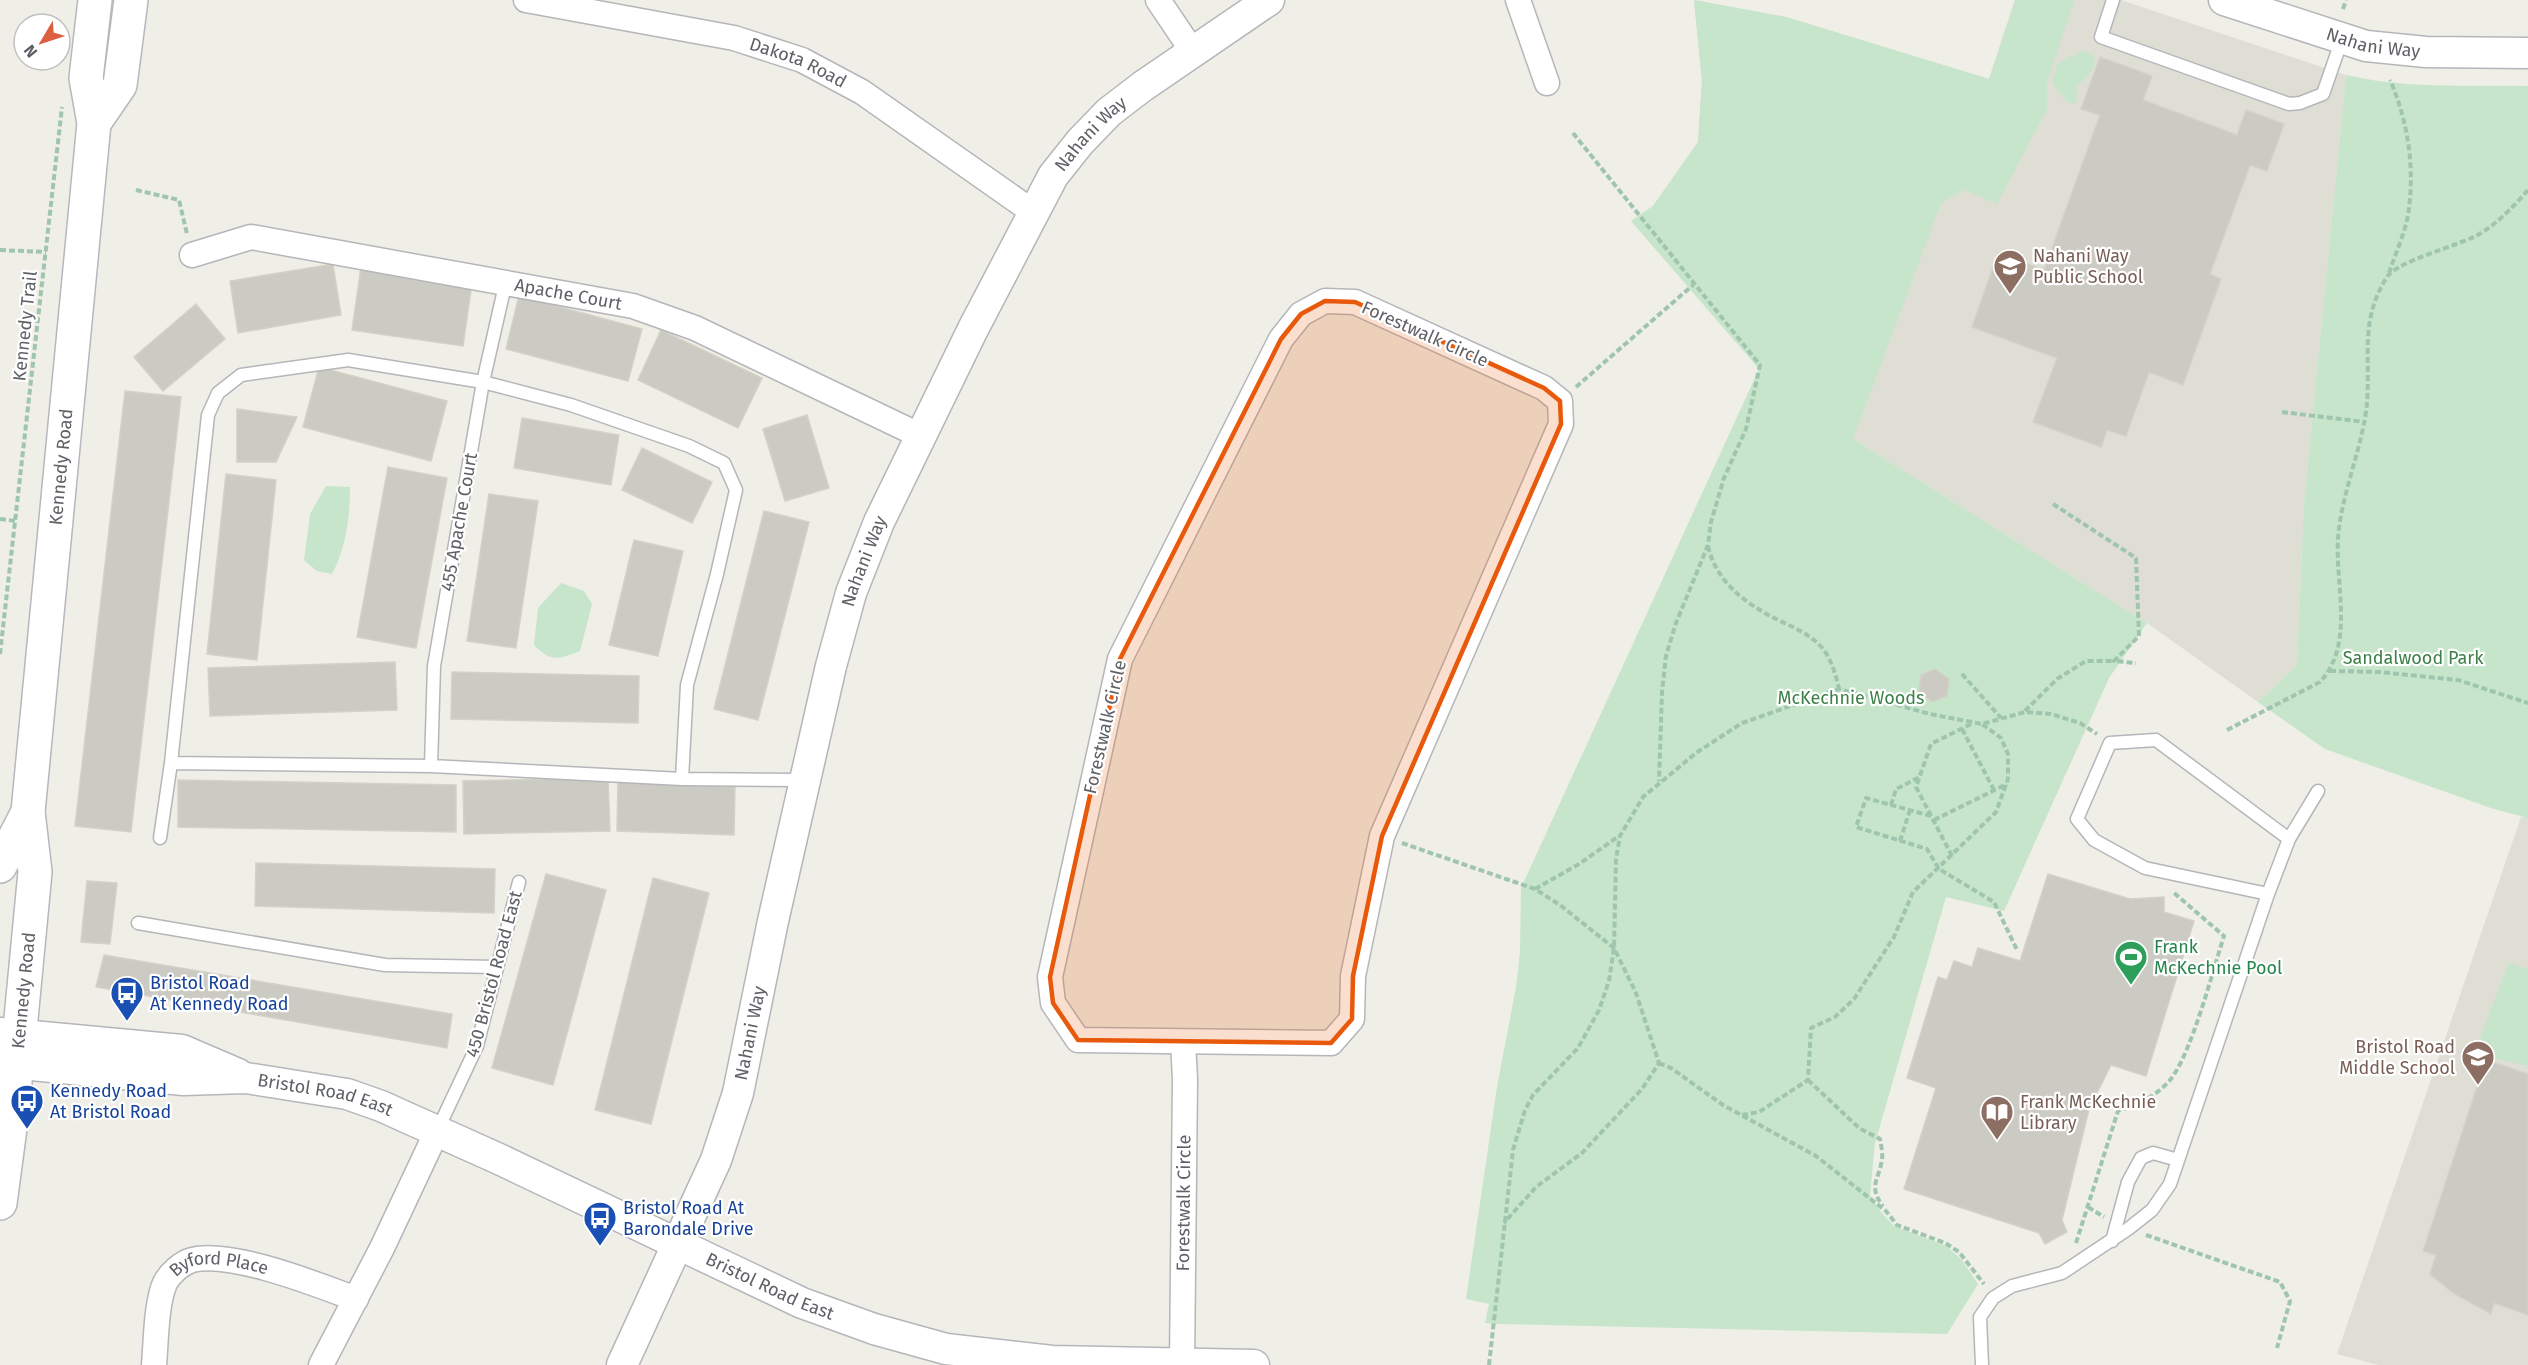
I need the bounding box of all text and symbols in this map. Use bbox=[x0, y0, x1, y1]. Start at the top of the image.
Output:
north arrow bbox=[12, 12, 72, 72]
street label: Nahani Way bbox=[2324, 23, 2421, 62]
street label: Dakota Road bbox=[747, 33, 850, 93]
text: N bbox=[20, 41, 41, 61]
street label: Nahani Way bbox=[1050, 91, 1131, 176]
place label: Nahani Way Public School bbox=[2033, 245, 2143, 288]
school or university icon: Nahani Way Public School bbox=[1992, 248, 2028, 295]
street label: Kennedy Trail bbox=[8, 270, 42, 382]
street label: Apache Court bbox=[513, 274, 624, 315]
street label: Forestwalk Circle bbox=[1358, 296, 1492, 372]
street label: Kennedy Road bbox=[45, 408, 78, 526]
street label: 455 Apache Court bbox=[436, 450, 482, 593]
street label: Nahani Way bbox=[837, 512, 891, 609]
park label: Sandalwood Park bbox=[2343, 647, 2484, 669]
street label: Forestwalk Circle bbox=[1079, 658, 1131, 796]
park label: McKechnie Woods bbox=[1777, 687, 1925, 709]
street label: 450 Bristol Road East bbox=[461, 888, 527, 1060]
street label: Kennedy Road bbox=[7, 931, 40, 1050]
place label: Frank McKechnie Pool bbox=[2154, 936, 2282, 979]
sports icon: Frank McKechnie Pool bbox=[2113, 939, 2149, 986]
place label: Bristol Road At Kennedy Road bbox=[150, 972, 289, 1015]
bus stop icon: Bristol Road At Kennedy Road bbox=[109, 975, 145, 1022]
street label: Nahani Way bbox=[730, 984, 770, 1082]
place label: Bristol Road Middle School bbox=[2339, 1036, 2455, 1079]
school or university icon: Bristol Road Middle School bbox=[2460, 1039, 2496, 1086]
street label: Bristol Road East bbox=[256, 1069, 397, 1121]
place label: Kennedy Road At Bristol Road bbox=[50, 1080, 171, 1123]
bus stop icon: Kennedy Road At Bristol Road bbox=[9, 1083, 45, 1130]
place label: Frank McKechnie Library bbox=[2020, 1091, 2156, 1134]
library icon: Frank McKechnie Library bbox=[1979, 1094, 2015, 1141]
street label: Forestwalk Circle bbox=[1172, 1135, 1195, 1271]
place label: Bristol Road At Barondale Drive bbox=[623, 1197, 754, 1240]
bus stop icon: Bristol Road At Barondale Drive bbox=[582, 1200, 618, 1247]
street label: Byford Place bbox=[165, 1247, 271, 1281]
street label: Bristol Road East bbox=[702, 1248, 837, 1325]

